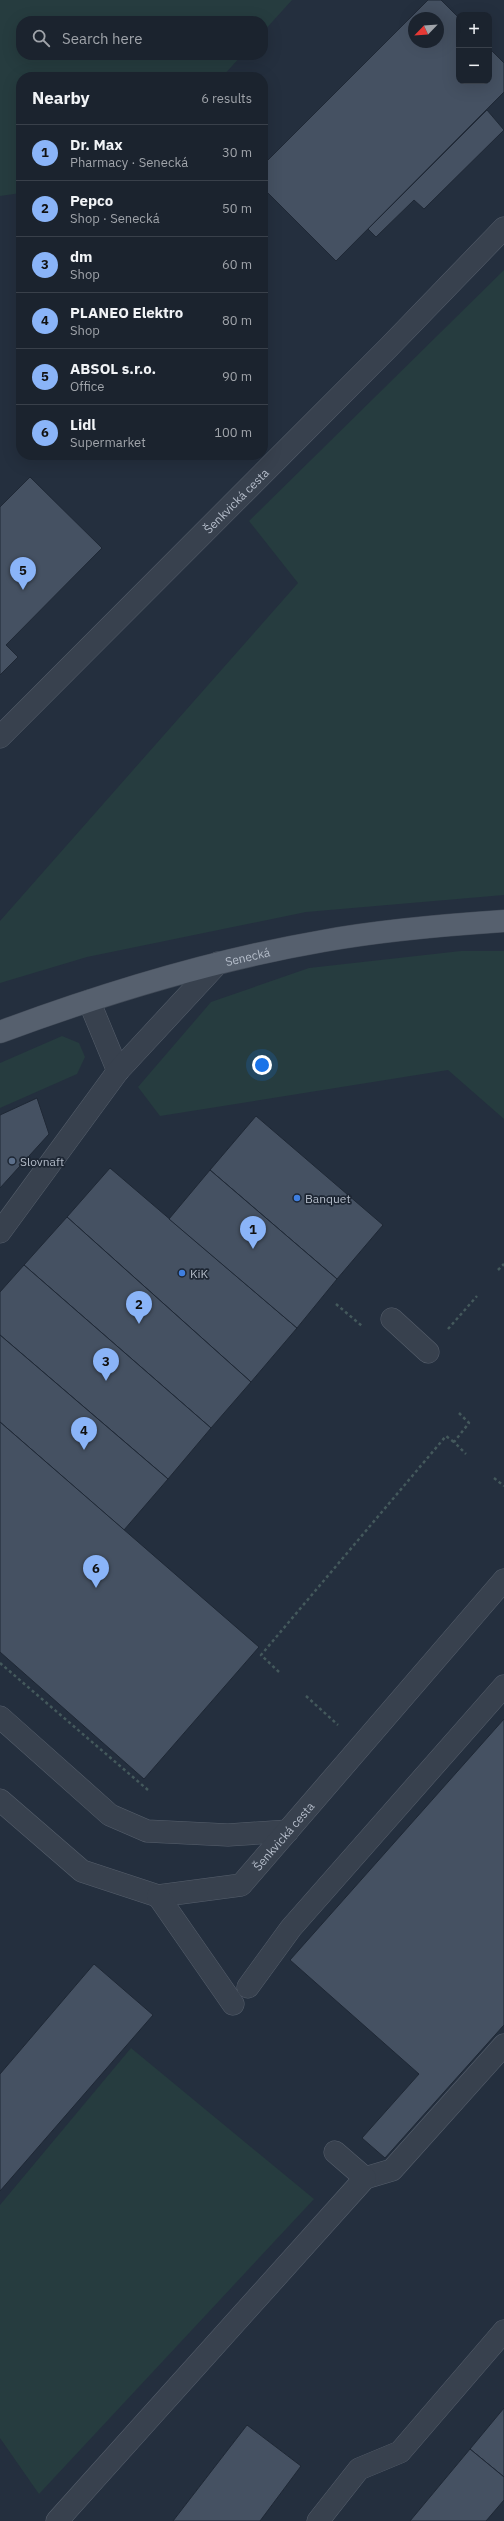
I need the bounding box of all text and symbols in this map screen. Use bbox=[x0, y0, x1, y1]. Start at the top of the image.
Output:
north arrow bbox=[408, 12, 444, 48]
map controls bbox=[456, 12, 492, 84]
button: + bbox=[456, 12, 492, 48]
search box bbox=[16, 16, 268, 60]
icon: search bbox=[30, 27, 52, 49]
text: Search here bbox=[62, 29, 142, 48]
button: − bbox=[456, 48, 492, 84]
text: Nearby bbox=[32, 87, 90, 109]
text: 6 results bbox=[201, 90, 252, 107]
text: Dr. Max bbox=[70, 135, 123, 154]
text: 1 bbox=[41, 144, 49, 161]
text: 30 m bbox=[222, 144, 252, 161]
text: Pharmacy · Senecká bbox=[70, 154, 188, 171]
text: Pepco bbox=[70, 191, 113, 210]
text: 2 bbox=[41, 200, 49, 217]
text: 50 m bbox=[222, 200, 252, 217]
text: Shop · Senecká bbox=[70, 210, 160, 227]
text: dm bbox=[70, 247, 93, 266]
text: 3 bbox=[41, 256, 49, 273]
text: 60 m bbox=[222, 256, 252, 273]
text: Shop bbox=[70, 266, 100, 283]
text: PLANEO Elektro bbox=[70, 303, 183, 322]
text: 4 bbox=[41, 312, 49, 329]
text: 80 m bbox=[222, 312, 252, 329]
text: Shop bbox=[70, 322, 100, 339]
text: ABSOL s.r.o. bbox=[70, 359, 156, 378]
text: 5 bbox=[41, 368, 49, 385]
text: 90 m bbox=[222, 368, 252, 385]
text: Office bbox=[70, 378, 104, 395]
text: Lidl bbox=[70, 415, 96, 434]
text: 6 bbox=[41, 424, 49, 441]
text: 100 m bbox=[214, 424, 252, 441]
text: Supermarket bbox=[70, 434, 146, 451]
street label: Šenkvická cesta bbox=[200, 464, 272, 536]
pin: 5 bbox=[10, 557, 36, 590]
street label: Senecká bbox=[223, 944, 272, 969]
your location bbox=[252, 1055, 272, 1075]
place label: Slovnaft bbox=[20, 1154, 64, 1169]
marker: Slovnaft bbox=[7, 1156, 17, 1166]
place label: Banquet bbox=[305, 1191, 351, 1206]
marker: Banquet bbox=[292, 1193, 302, 1203]
pin: 1 bbox=[240, 1216, 266, 1249]
place label: KiK bbox=[190, 1266, 209, 1281]
marker: KiK bbox=[177, 1268, 187, 1278]
pin: 2 bbox=[126, 1291, 152, 1324]
pin: 3 bbox=[93, 1348, 119, 1381]
pin: 4 bbox=[71, 1417, 97, 1450]
pin: 6 bbox=[83, 1555, 109, 1588]
street label: Šenkvická cesta bbox=[250, 1798, 317, 1873]

